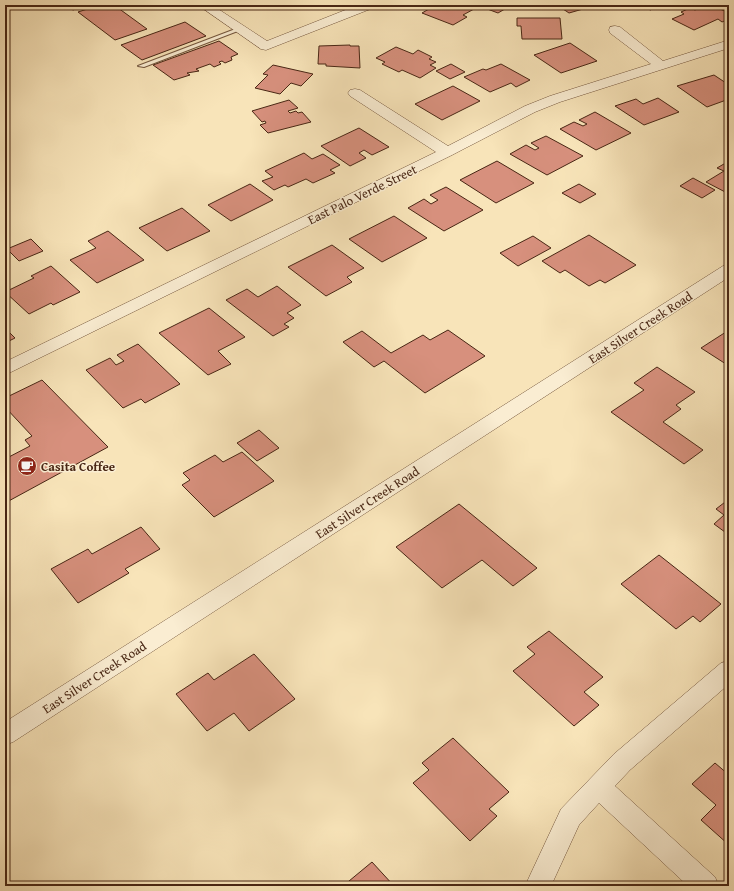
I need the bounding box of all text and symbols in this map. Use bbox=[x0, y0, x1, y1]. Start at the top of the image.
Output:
street label: East Palo Verde Street bbox=[304, 160, 420, 229]
street label: East Silver Creek Road bbox=[585, 287, 696, 368]
cafe icon: Casita Coffee bbox=[16, 455, 38, 477]
place label: Casita Coffee bbox=[41, 457, 115, 476]
street label: East Silver Creek Road bbox=[312, 462, 423, 543]
street label: East Silver Creek Road bbox=[39, 637, 150, 718]

